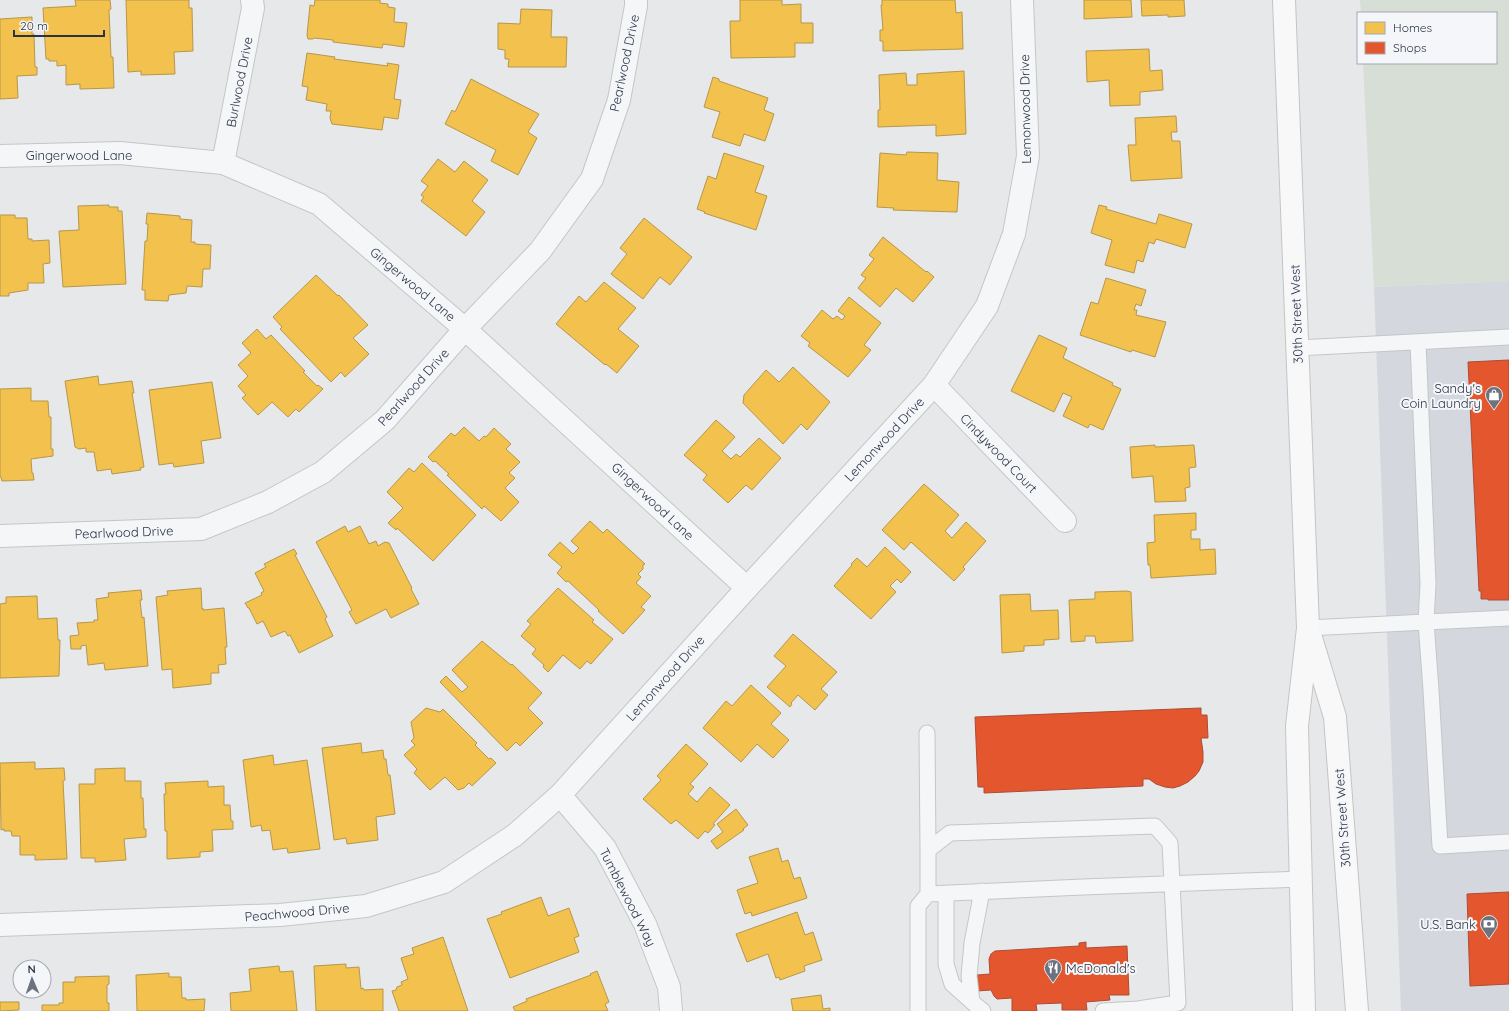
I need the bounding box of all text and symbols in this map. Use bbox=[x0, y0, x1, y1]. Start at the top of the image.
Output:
scale bar bbox=[14, 12, 104, 38]
legend bbox=[1357, 12, 1497, 64]
street label: Pearlwood Drive bbox=[606, 13, 642, 113]
text: 20 m bbox=[20, 18, 48, 33]
text: Homes bbox=[1393, 20, 1433, 35]
street label: Burlwood Drive bbox=[222, 35, 256, 129]
text: Shops bbox=[1393, 40, 1427, 55]
street label: Lemonwood Drive bbox=[1016, 54, 1034, 164]
street label: Gingerwood Lane bbox=[26, 147, 132, 163]
street label: Gingerwood Lane bbox=[367, 244, 459, 324]
street label: 30th Street West bbox=[1286, 264, 1306, 364]
street label: Pearlwood Drive bbox=[374, 345, 452, 429]
place label: Sandy's Coin Laundry bbox=[1401, 380, 1481, 411]
shop icon: Sandy's Coin Laundry bbox=[1484, 385, 1504, 410]
street label: Lemonwood Drive bbox=[841, 393, 927, 485]
street label: Cindywood Court bbox=[957, 410, 1041, 496]
street label: Gingerwood Lane bbox=[609, 459, 697, 543]
street label: Pearlwood Drive bbox=[74, 522, 174, 542]
street label: Lemonwood Drive bbox=[622, 632, 708, 724]
street label: 30th Street West bbox=[1331, 768, 1353, 868]
street label: Tumblewood Way bbox=[596, 845, 660, 949]
street label: Peachwood Drive bbox=[244, 899, 350, 925]
bank icon: U.S. Bank bbox=[1479, 914, 1499, 939]
place label: U.S. Bank bbox=[1420, 916, 1476, 932]
restaurant icon: McDonald's bbox=[1043, 958, 1063, 983]
north arrow bbox=[12, 959, 52, 999]
place label: McDonald's bbox=[1066, 960, 1136, 976]
text: N bbox=[27, 962, 36, 976]

